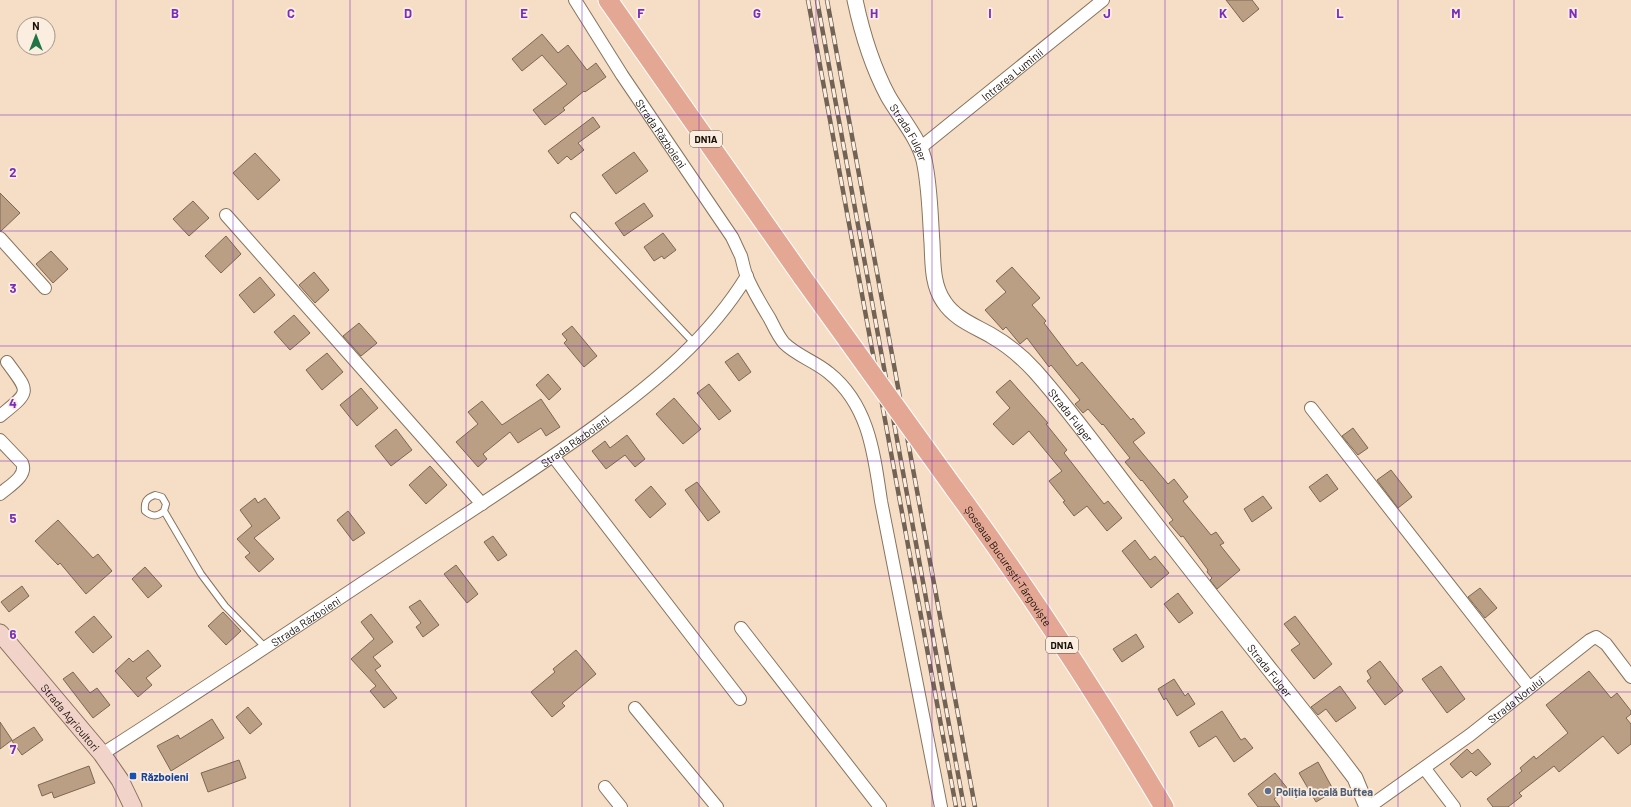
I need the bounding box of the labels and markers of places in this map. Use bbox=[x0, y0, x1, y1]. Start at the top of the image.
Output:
place label: Războieni bbox=[141, 770, 189, 783]
marker: Războieni bbox=[128, 771, 138, 781]
place label: Poliția locală Buftea bbox=[1276, 785, 1373, 798]
marker: Poliția locală Buftea bbox=[1263, 786, 1273, 796]

